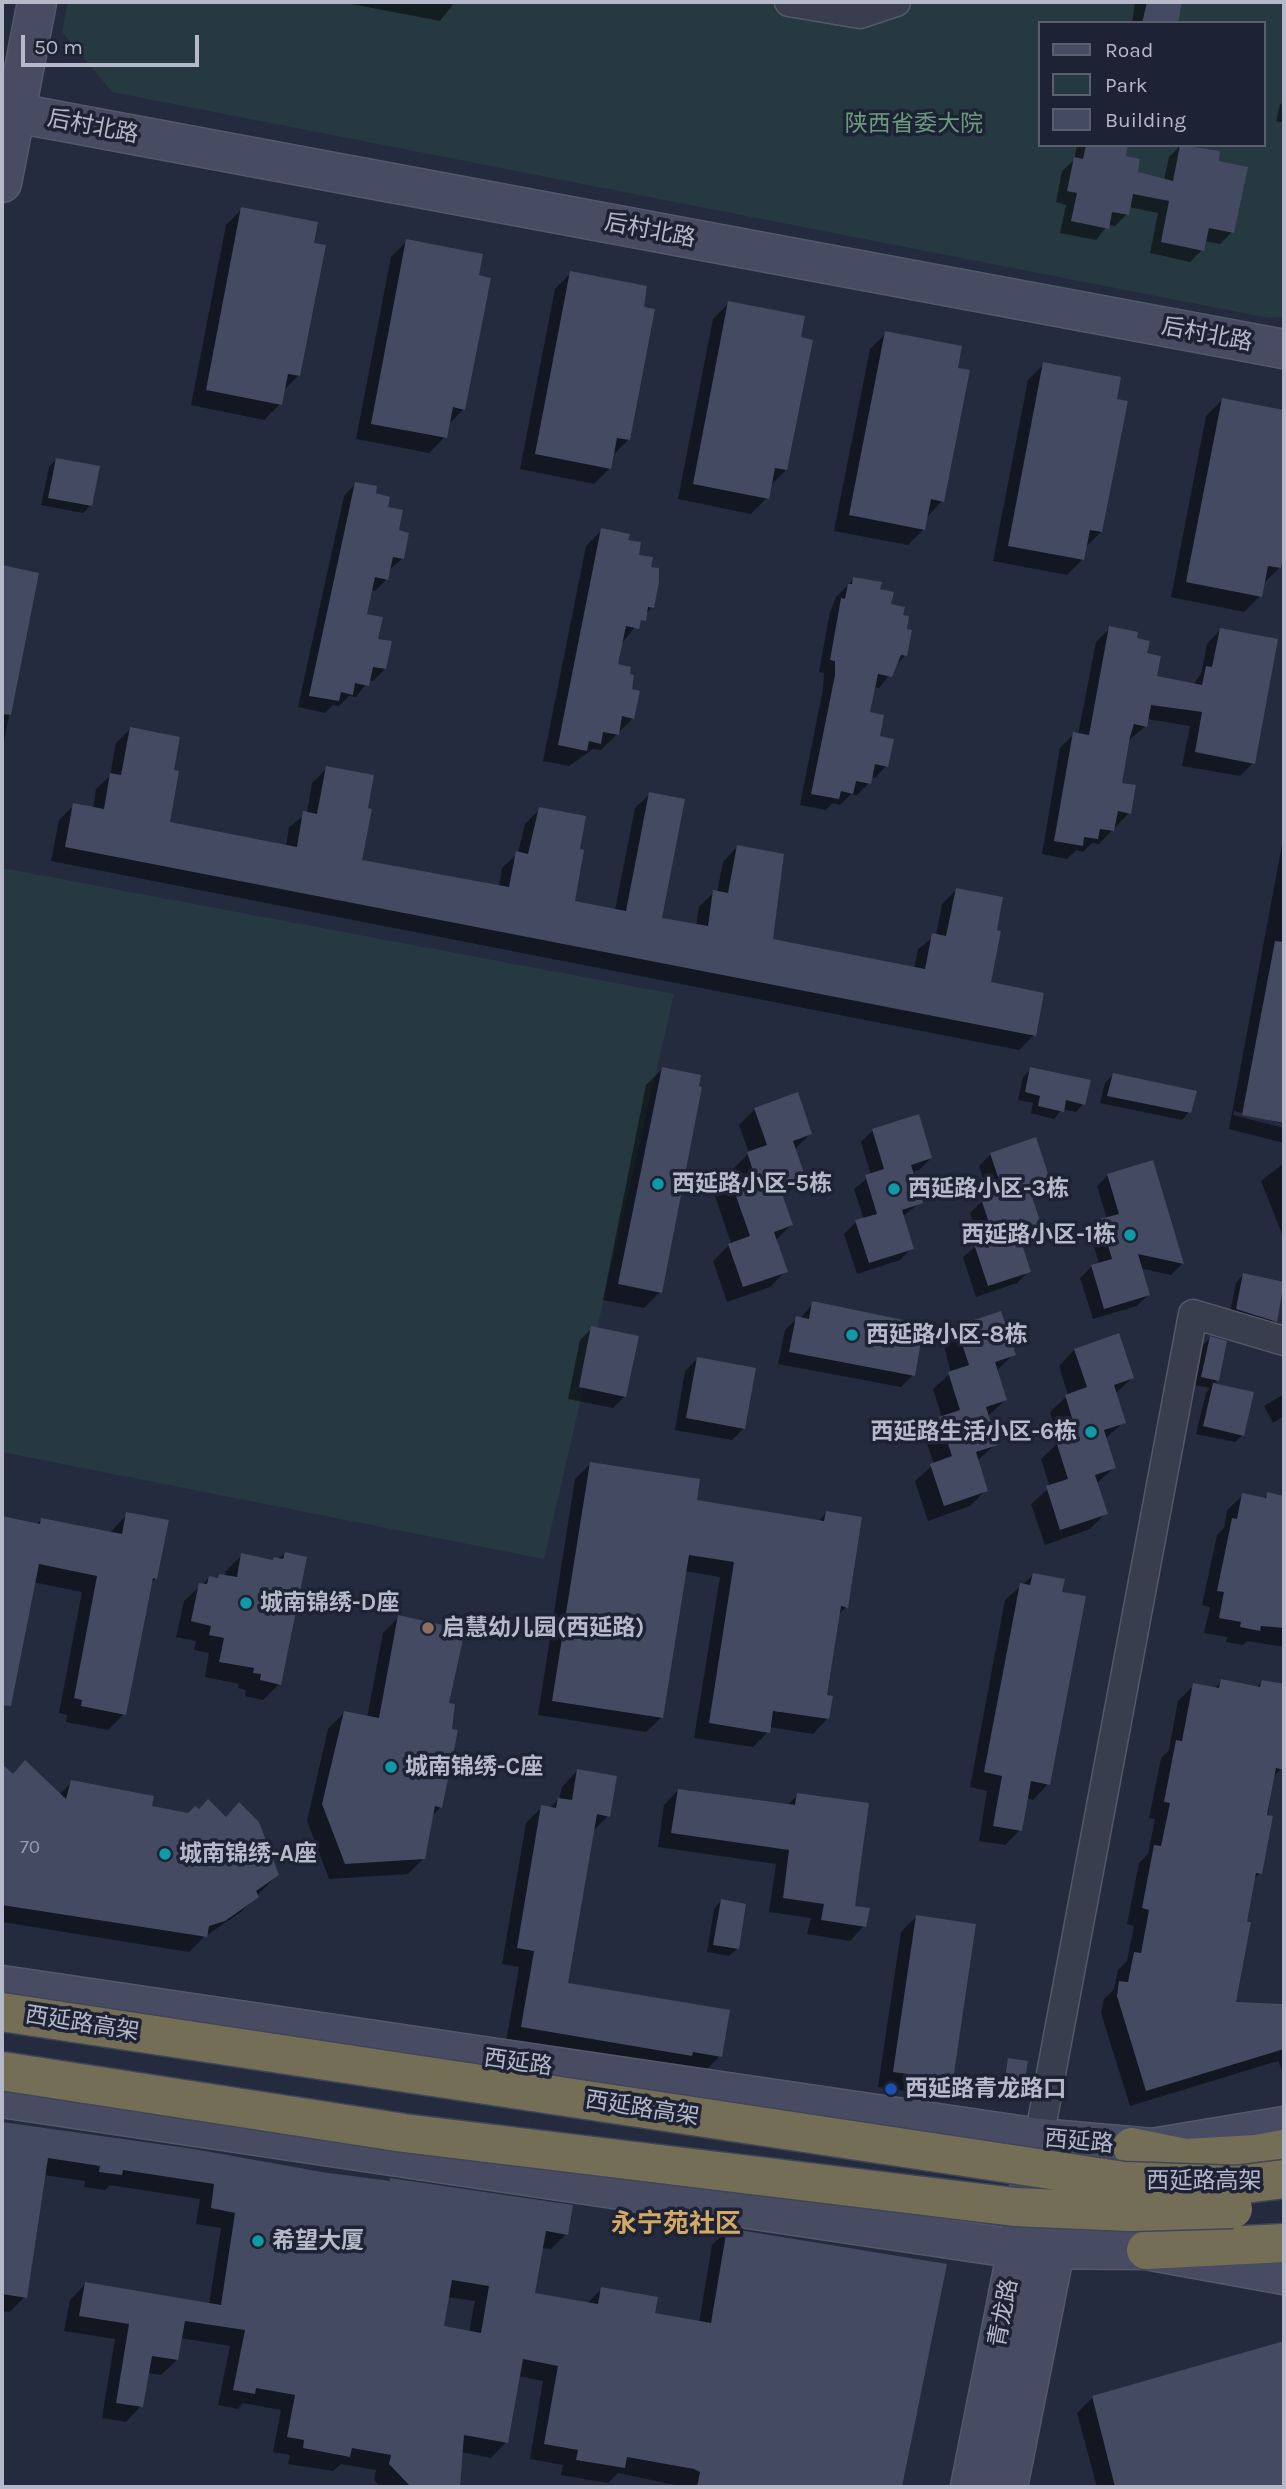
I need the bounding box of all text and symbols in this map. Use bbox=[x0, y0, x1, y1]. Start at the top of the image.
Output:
scale bar bbox=[24, 21, 203, 65]
legend bbox=[1038, 21, 1265, 147]
text: 50 m bbox=[34, 35, 83, 59]
text: Road bbox=[1105, 38, 1153, 62]
text: Park bbox=[1105, 73, 1148, 97]
street label: 后村北路 bbox=[45, 105, 141, 149]
text: Building bbox=[1105, 108, 1186, 132]
park label: 陕西省委大院 bbox=[845, 110, 983, 138]
street label: 后村北路 bbox=[602, 209, 698, 253]
street label: 后村北路 bbox=[1159, 313, 1255, 357]
place label: 西延路小区-5栋 bbox=[672, 1170, 832, 1198]
place label: 西延路小区-3栋 bbox=[908, 1175, 1069, 1203]
marker: 西延路小区-5栋 bbox=[650, 1176, 666, 1192]
marker: 西延路小区-3栋 bbox=[886, 1181, 902, 1197]
place label: 西延路小区-1栋 bbox=[961, 1221, 1116, 1249]
marker: 西延路小区-1栋 bbox=[1122, 1227, 1138, 1243]
place label: 西延路小区-8栋 bbox=[866, 1321, 1027, 1349]
marker: 西延路小区-8栋 bbox=[844, 1327, 860, 1343]
place label: 西延路生活小区-6栋 bbox=[870, 1418, 1077, 1446]
marker: 西延路生活小区-6栋 bbox=[1083, 1424, 1099, 1440]
place label: 城南锦绣-D座 bbox=[260, 1589, 399, 1617]
marker: 城南锦绣-D座 bbox=[238, 1595, 254, 1611]
place label: 启慧幼儿园(西延路) bbox=[442, 1614, 644, 1642]
marker: 启慧幼儿园(西延路) bbox=[420, 1620, 436, 1636]
place label: 城南锦绣-C座 bbox=[405, 1753, 543, 1781]
marker: 城南锦绣-C座 bbox=[383, 1759, 399, 1775]
house number: 70 bbox=[20, 1837, 40, 1859]
place label: 城南锦绣-A座 bbox=[179, 1840, 317, 1868]
marker: 城南锦绣-A座 bbox=[157, 1846, 173, 1862]
street label: 西延路高架 bbox=[23, 2001, 141, 2047]
street label: 西延路 bbox=[482, 2045, 554, 2081]
place label: 西延路青龙路口 bbox=[905, 2075, 1066, 2103]
marker: 西延路青龙路口 bbox=[883, 2081, 899, 2097]
street label: 西延路高架 bbox=[583, 2086, 701, 2132]
street label: 西延路 bbox=[1043, 2125, 1115, 2159]
street label: 西延路高架 bbox=[1147, 2167, 1261, 2195]
district label: 永宁苑社区 bbox=[611, 2209, 741, 2241]
place label: 希望大厦 bbox=[272, 2227, 364, 2255]
marker: 希望大厦 bbox=[250, 2233, 266, 2249]
street label: 青龙路 bbox=[984, 2277, 1024, 2349]

